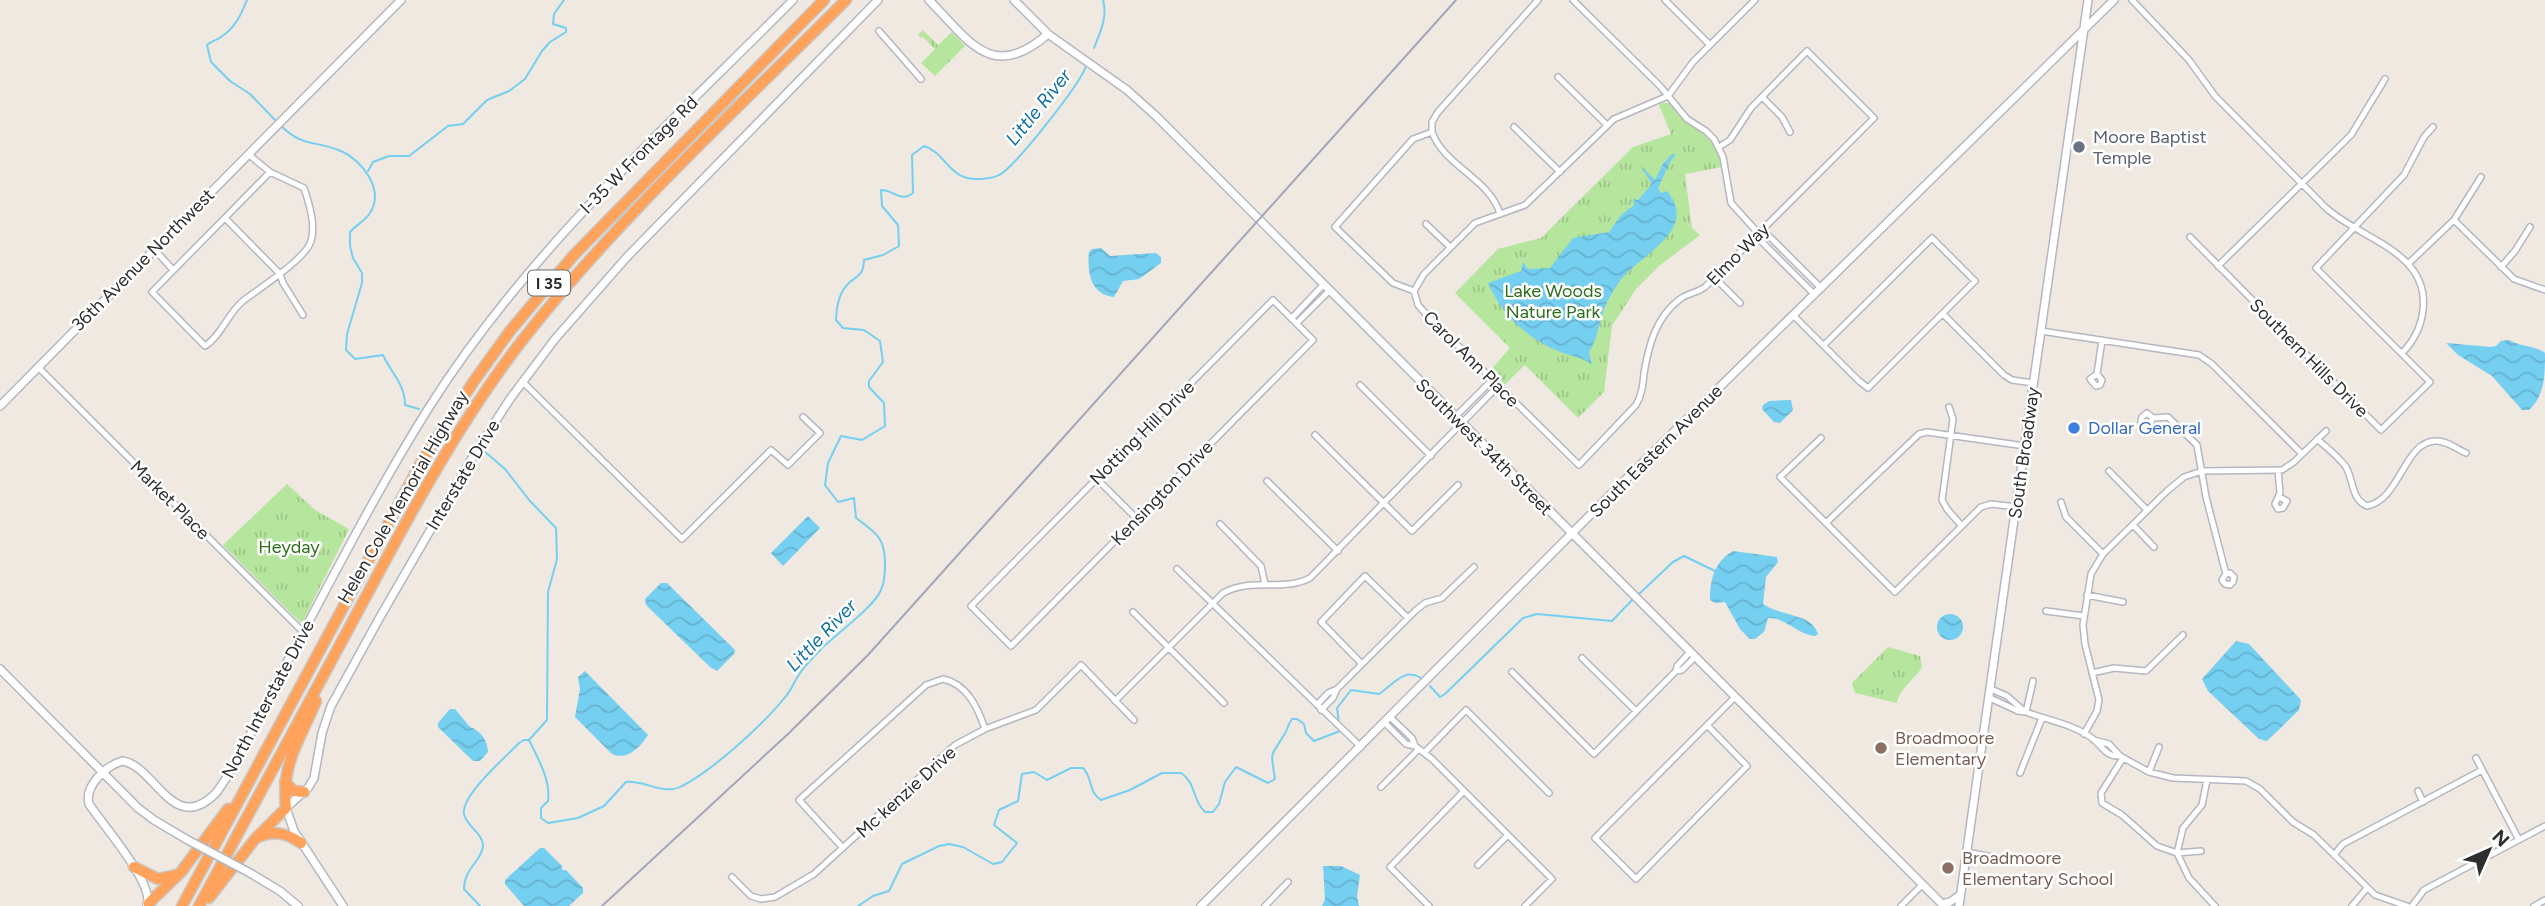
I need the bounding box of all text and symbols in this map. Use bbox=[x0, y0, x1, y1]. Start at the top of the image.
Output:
water label: Little River bbox=[1001, 64, 1076, 150]
street label: I-35 W Frontage Rd bbox=[576, 92, 702, 218]
place label: Moore Baptist Temple bbox=[2093, 126, 2207, 169]
marker: Moore Baptist Temple bbox=[2071, 139, 2087, 155]
street label: 36th Avenue Northwest bbox=[67, 184, 219, 336]
street label: Elmo Way bbox=[1702, 218, 1774, 290]
road number: I 35 bbox=[528, 270, 570, 296]
park label: Lake Woods Nature Park bbox=[1504, 280, 1602, 323]
street label: Southern Hills Drive bbox=[2245, 294, 2373, 422]
street label: Carol Ann Place bbox=[1418, 306, 1524, 412]
street label: Southwest 34th Street bbox=[1411, 374, 1557, 520]
street label: Notting Hill Drive bbox=[1085, 376, 1199, 490]
street label: South Eastern Avenue bbox=[1585, 380, 1727, 522]
street label: South Broadway bbox=[2004, 385, 2044, 520]
street label: Helen Cole Memorial Highway bbox=[333, 386, 473, 608]
street label: Interstate Drive bbox=[421, 416, 505, 534]
place label: Dollar General bbox=[2088, 417, 2201, 439]
marker: Dollar General bbox=[2066, 420, 2082, 436]
street label: Kensington Drive bbox=[1106, 436, 1218, 550]
street label: Market Place bbox=[126, 456, 214, 544]
park label: Heyday bbox=[258, 536, 320, 558]
water label: Little River bbox=[781, 594, 862, 676]
street label: North Interstate Drive bbox=[217, 616, 319, 782]
place label: Broadmoore Elementary bbox=[1895, 727, 1995, 770]
marker: Broadmoore Elementary bbox=[1873, 740, 1889, 756]
street label: Mc kenzie Drive bbox=[852, 741, 961, 843]
north arrow bbox=[2454, 815, 2524, 885]
text: N bbox=[2487, 825, 2514, 852]
place label: Broadmoore Elementary School bbox=[1962, 847, 2113, 890]
marker: Broadmoore Elementary School bbox=[1940, 860, 1956, 876]

